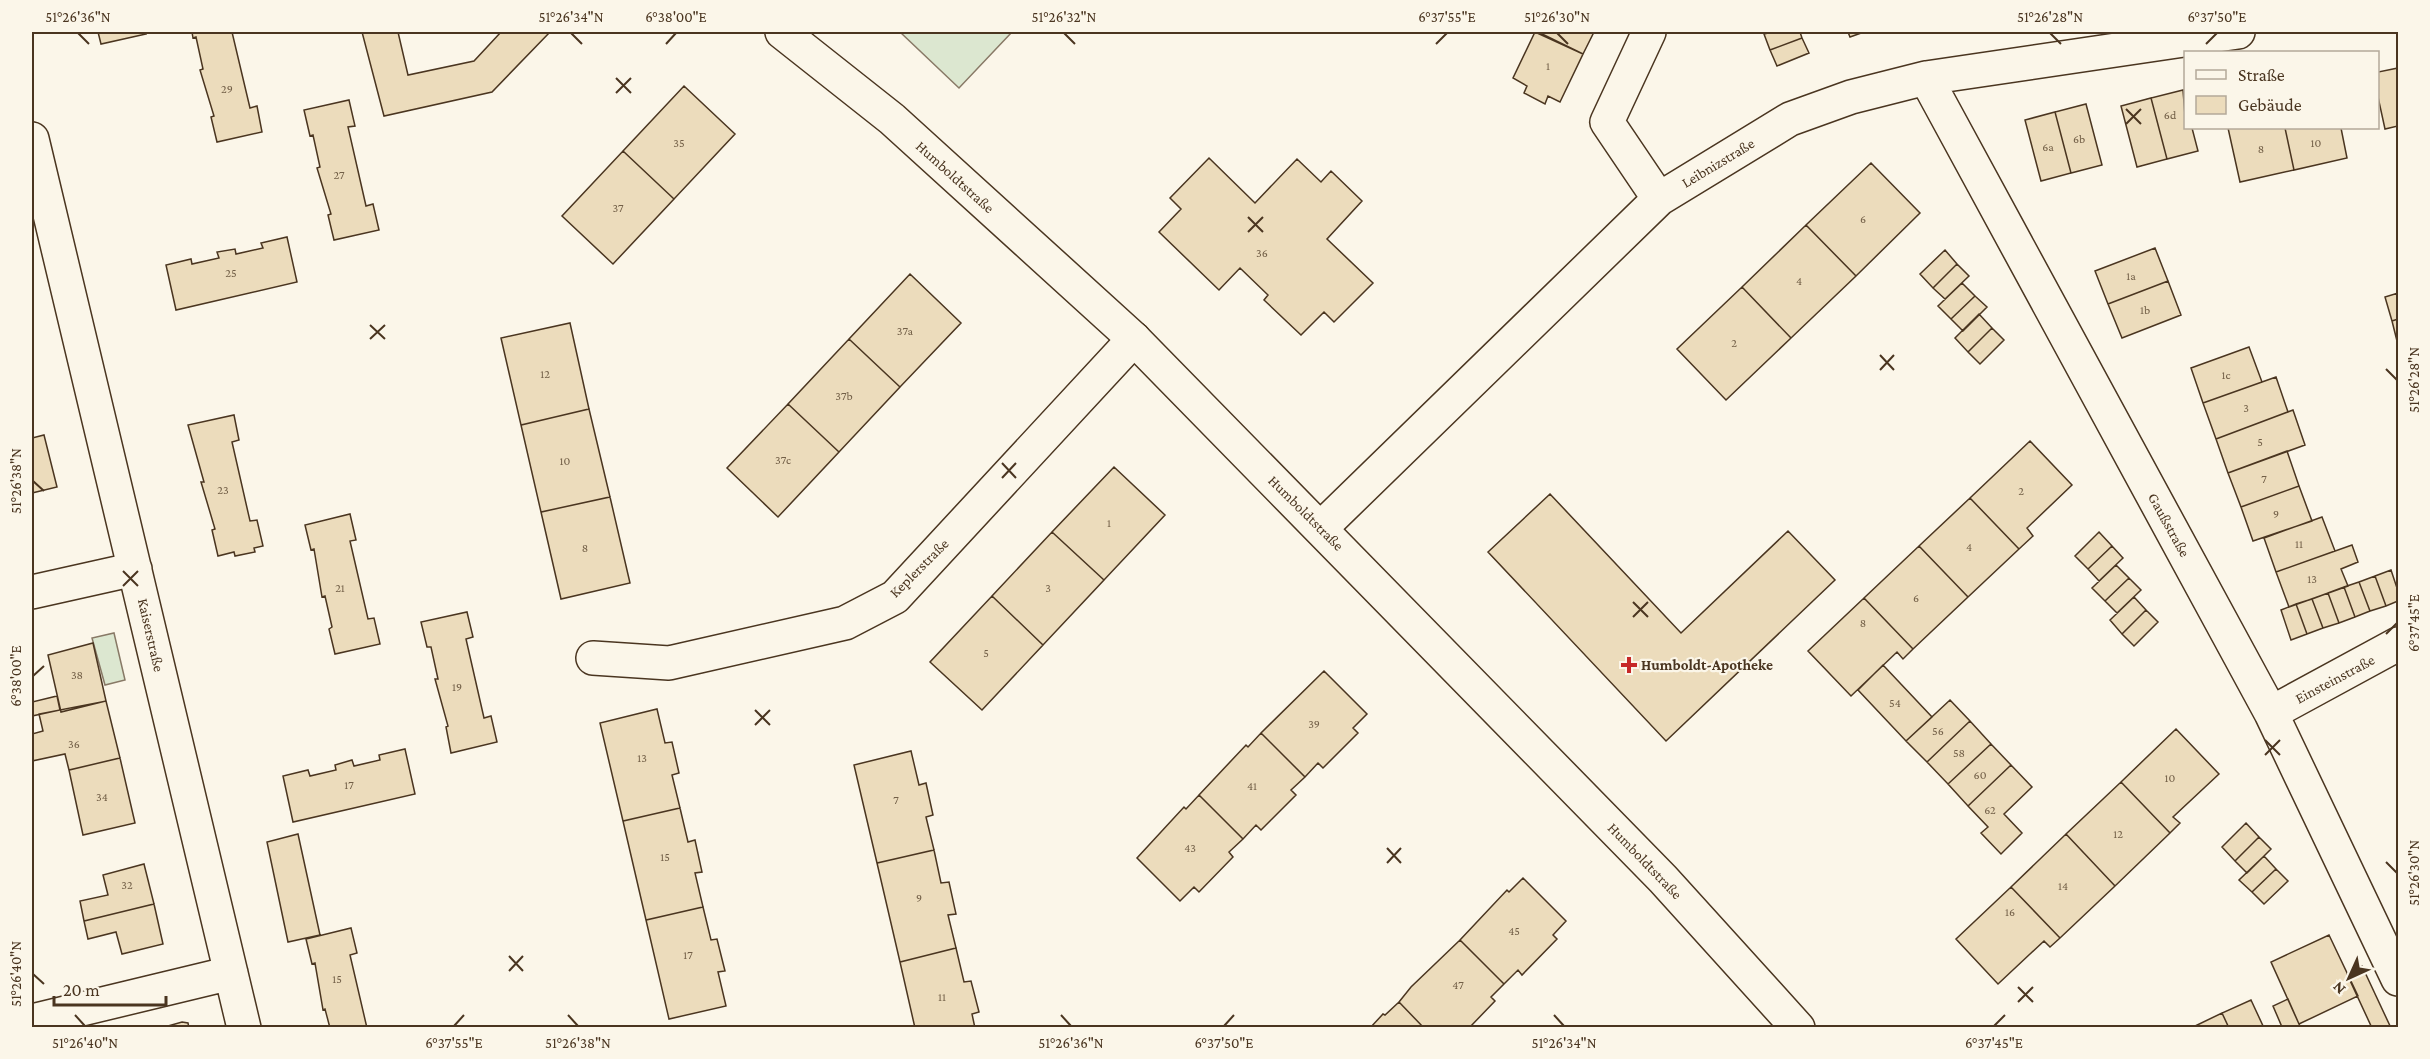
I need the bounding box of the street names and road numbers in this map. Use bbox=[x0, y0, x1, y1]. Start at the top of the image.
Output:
street label: Leibnizstraße bbox=[1679, 135, 1758, 191]
street label: Humboldtstraße bbox=[913, 138, 998, 216]
street label: Humboldtstraße bbox=[1265, 472, 1347, 554]
street label: Gaußstraße bbox=[2145, 490, 2193, 560]
street label: Keplerstraße bbox=[886, 535, 953, 601]
street label: Kaiserstraße bbox=[135, 597, 167, 674]
street label: Einsteinstraße bbox=[2293, 651, 2378, 707]
street label: Humboldtstraße bbox=[1605, 820, 1686, 903]

